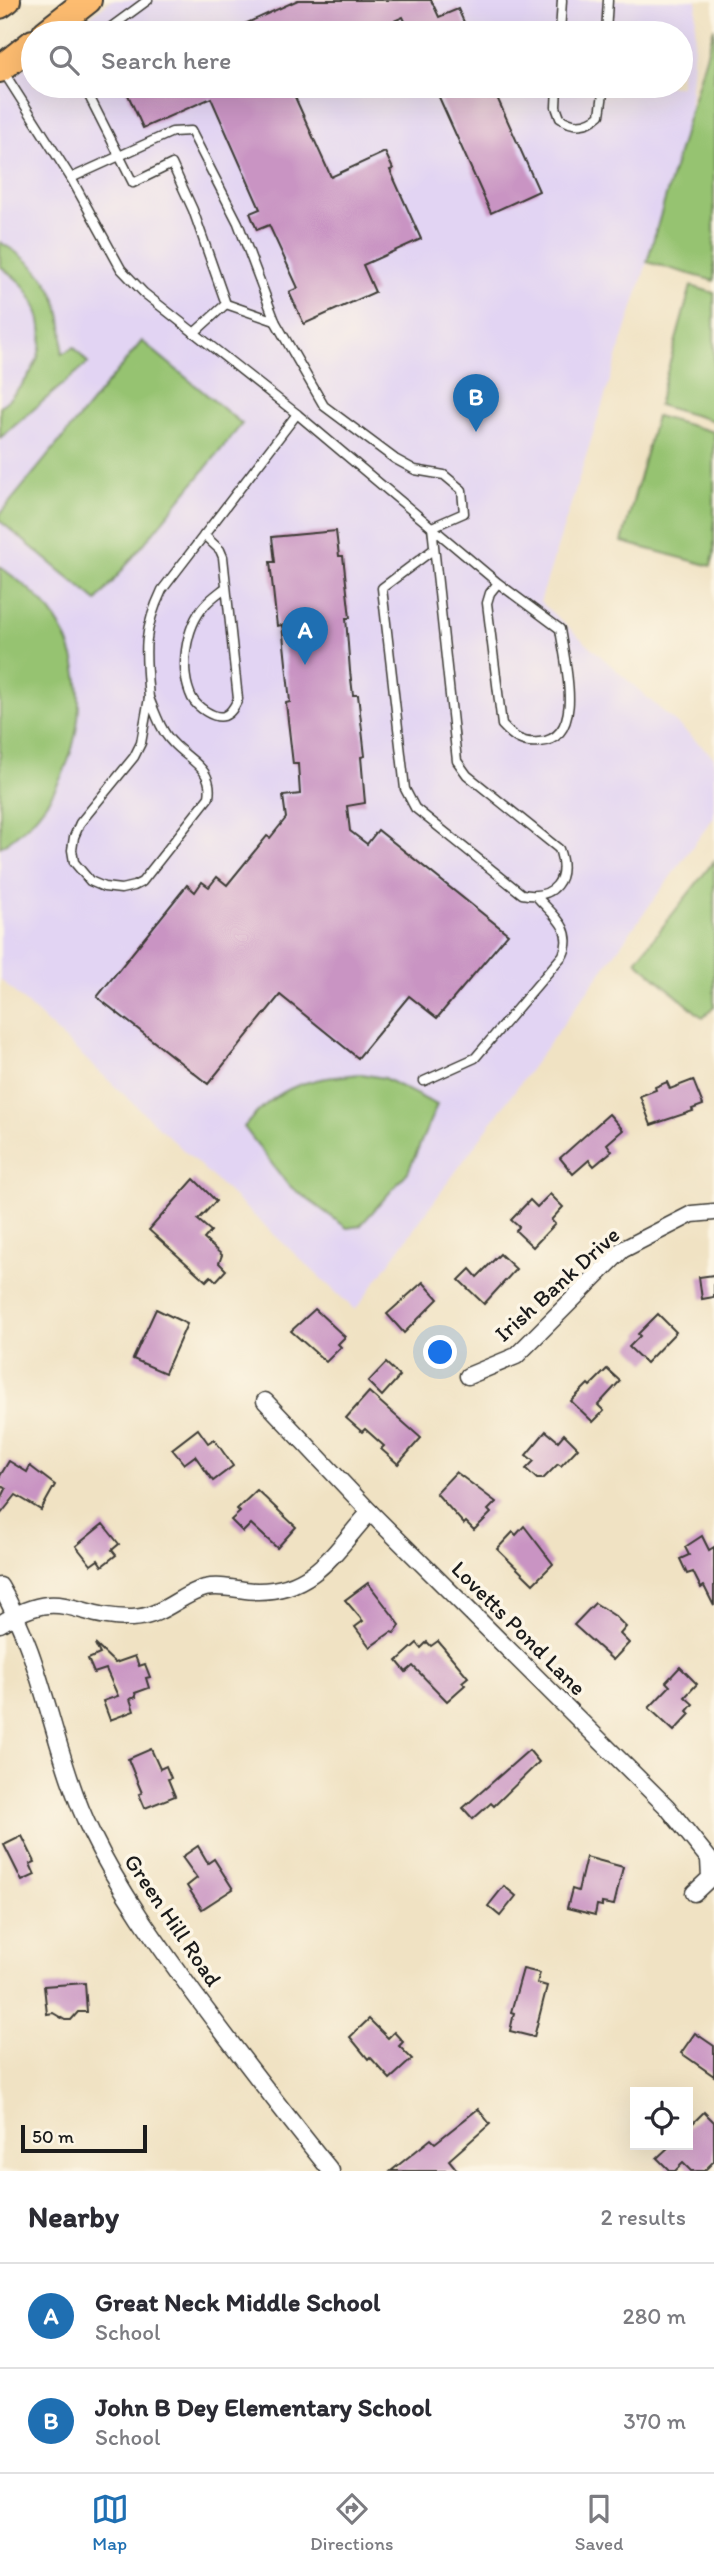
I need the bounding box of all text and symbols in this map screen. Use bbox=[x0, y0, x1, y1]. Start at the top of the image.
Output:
search box bbox=[21, 21, 693, 98]
icon: search bbox=[45, 41, 83, 79]
text: Search here bbox=[101, 44, 231, 76]
pin: B bbox=[453, 374, 499, 432]
pin: A bbox=[282, 607, 328, 665]
street label: Irish Bank Drive bbox=[489, 1221, 625, 1347]
your location bbox=[423, 1335, 457, 1369]
street label: Lovetts Pond Lane bbox=[446, 1555, 592, 1701]
street label: Green Hill Road bbox=[118, 1848, 228, 1992]
map controls bbox=[630, 2087, 693, 2150]
button: locate bbox=[630, 2087, 693, 2150]
scale bar bbox=[21, 2122, 147, 2154]
text: 50 m bbox=[32, 2125, 74, 2148]
text: Nearby bbox=[28, 2198, 119, 2235]
text: 2 results bbox=[600, 2203, 686, 2231]
text: Great Neck Middle School bbox=[95, 2286, 380, 2318]
text: A bbox=[44, 2302, 58, 2330]
text: 280 m bbox=[623, 2302, 686, 2330]
text: School bbox=[95, 2318, 160, 2346]
text: John B Dey Elementary School bbox=[95, 2391, 432, 2423]
text: B bbox=[44, 2407, 58, 2435]
text: 370 m bbox=[623, 2407, 686, 2435]
text: School bbox=[95, 2423, 160, 2451]
tab: Map bbox=[91, 2490, 129, 2555]
tab: Directions bbox=[310, 2490, 394, 2555]
tab: Saved bbox=[575, 2490, 623, 2555]

